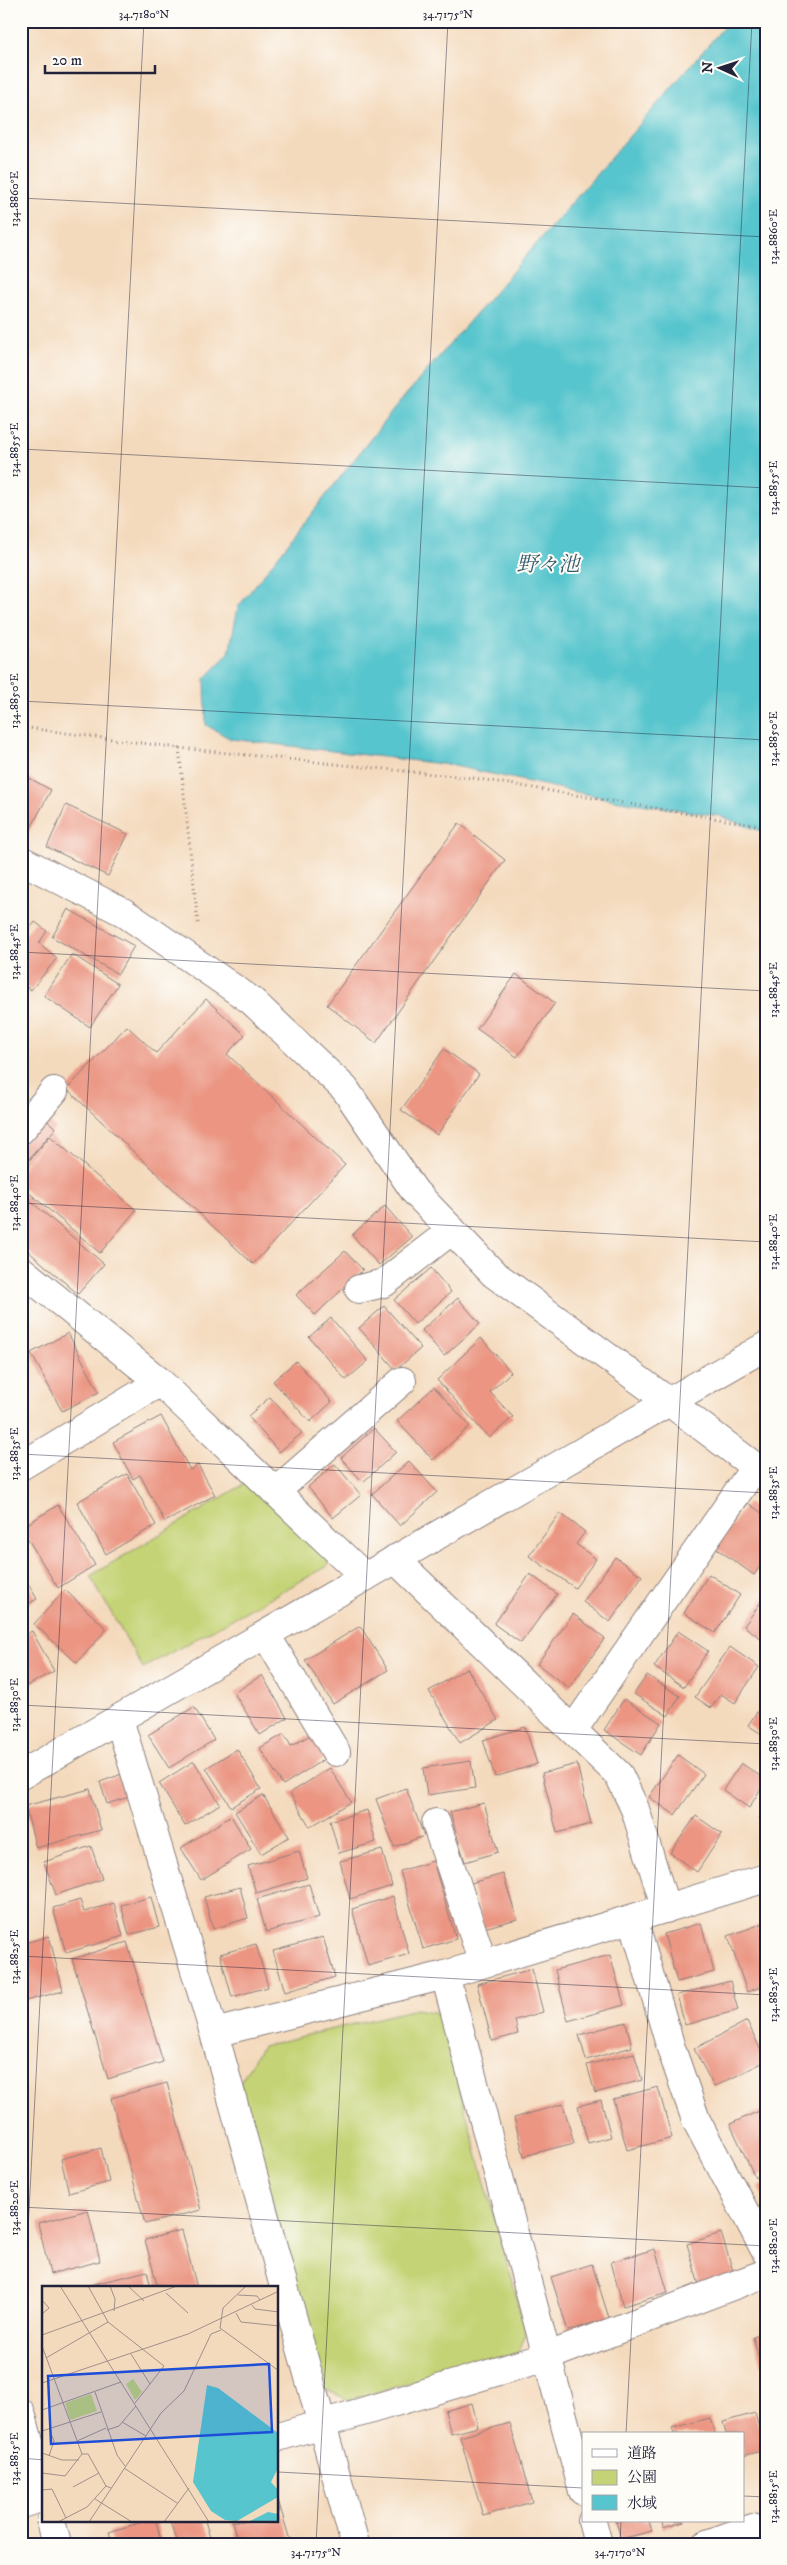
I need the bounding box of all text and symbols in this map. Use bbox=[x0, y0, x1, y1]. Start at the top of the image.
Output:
text: 34.7180°N bbox=[119, 7, 169, 22]
text: 34.7175°N bbox=[423, 7, 473, 22]
scale bar bbox=[45, 42, 155, 74]
north arrow bbox=[694, 42, 744, 92]
text: 20 m bbox=[52, 51, 82, 70]
text: N bbox=[699, 61, 717, 74]
text: 134.8860°E bbox=[7, 171, 22, 227]
text: 134.8860°E bbox=[766, 209, 781, 265]
text: 134.8855°E bbox=[7, 422, 22, 478]
text: 134.8855°E bbox=[766, 460, 781, 516]
water label: 野々池 bbox=[517, 552, 581, 578]
text: 134.8850°E bbox=[7, 673, 22, 729]
text: 134.8850°E bbox=[766, 711, 781, 767]
text: 134.8845°E bbox=[7, 923, 22, 980]
text: 134.8845°E bbox=[766, 961, 781, 1018]
text: 134.8840°E bbox=[7, 1174, 22, 1231]
text: 134.8840°E bbox=[766, 1213, 781, 1270]
text: 134.8835°E bbox=[7, 1427, 22, 1481]
text: 134.8835°E bbox=[766, 1466, 781, 1520]
text: 134.8830°E bbox=[7, 1677, 22, 1732]
text: 134.8830°E bbox=[766, 1716, 781, 1771]
text: 134.8825°E bbox=[7, 1929, 22, 1985]
text: 134.8825°E bbox=[766, 1967, 781, 2023]
text: 134.8820°E bbox=[7, 2180, 22, 2236]
text: 134.8820°E bbox=[766, 2218, 781, 2274]
inset map bbox=[42, 2286, 279, 2522]
text: 134.8815°E bbox=[7, 2432, 22, 2486]
legend bbox=[582, 2432, 744, 2522]
text: 道路 bbox=[627, 2444, 657, 2463]
text: 公園 bbox=[627, 2468, 657, 2487]
text: 134.8815°E bbox=[766, 2470, 781, 2524]
text: 水域 bbox=[627, 2494, 657, 2513]
text: 34.7175°N bbox=[291, 2545, 341, 2560]
text: 34.7170°N bbox=[595, 2545, 646, 2560]

